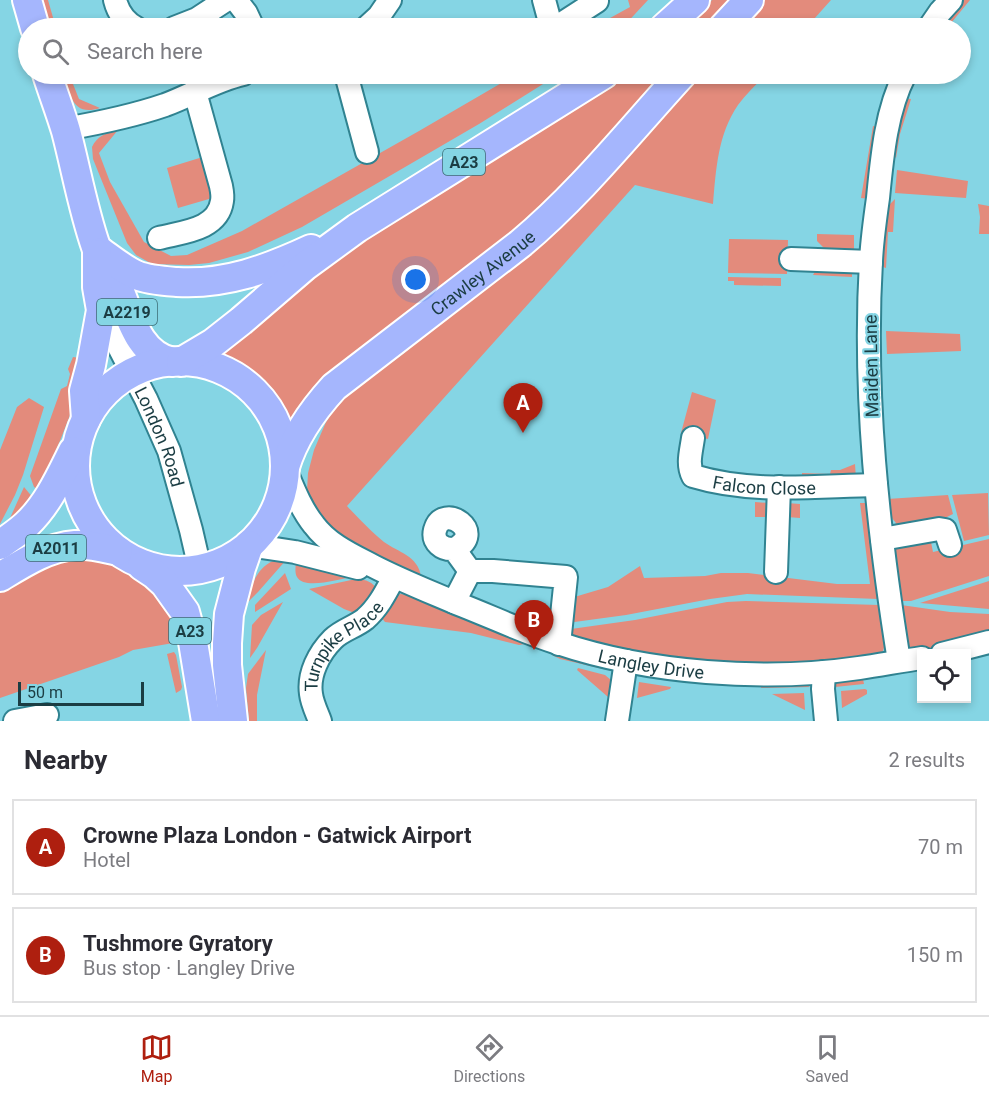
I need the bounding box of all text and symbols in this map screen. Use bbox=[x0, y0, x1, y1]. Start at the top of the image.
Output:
search box bbox=[18, 18, 971, 84]
icon: search bbox=[39, 35, 72, 68]
text: Search here bbox=[87, 39, 203, 64]
road number: A23 bbox=[443, 149, 485, 175]
street label: Crawley Avenue bbox=[426, 226, 539, 320]
your location bbox=[401, 265, 430, 294]
road number: A2219 bbox=[97, 299, 157, 325]
street label: Maiden Lane bbox=[860, 314, 882, 418]
street label: London Road bbox=[131, 383, 189, 489]
pin: A bbox=[504, 384, 542, 433]
street label: Falcon Close bbox=[711, 471, 816, 498]
road number: A2011 bbox=[26, 535, 86, 561]
street label: Turnpike Place bbox=[300, 597, 388, 692]
pin: B bbox=[514, 600, 554, 650]
road number: A23 bbox=[169, 618, 211, 644]
street label: Langley Drive bbox=[596, 645, 705, 682]
map controls bbox=[917, 649, 971, 703]
button: locate bbox=[917, 649, 971, 703]
scale bar bbox=[18, 679, 144, 706]
text: 50 m bbox=[27, 683, 63, 702]
text: Nearby bbox=[24, 745, 107, 775]
text: 2 results bbox=[889, 748, 965, 772]
text: Crowne Plaza London - Gatwick Airport bbox=[83, 823, 471, 848]
text: A bbox=[39, 835, 52, 859]
text: 70 m bbox=[918, 835, 963, 859]
text: Hotel bbox=[83, 848, 131, 872]
text: Tushmore Gyratory bbox=[83, 931, 273, 956]
text: B bbox=[39, 943, 52, 967]
text: 150 m bbox=[907, 943, 963, 967]
text: Bus stop · Langley Drive bbox=[83, 956, 295, 980]
tab: Map bbox=[140, 1031, 173, 1086]
tab: Directions bbox=[453, 1031, 525, 1086]
tab: Saved bbox=[806, 1031, 849, 1086]

